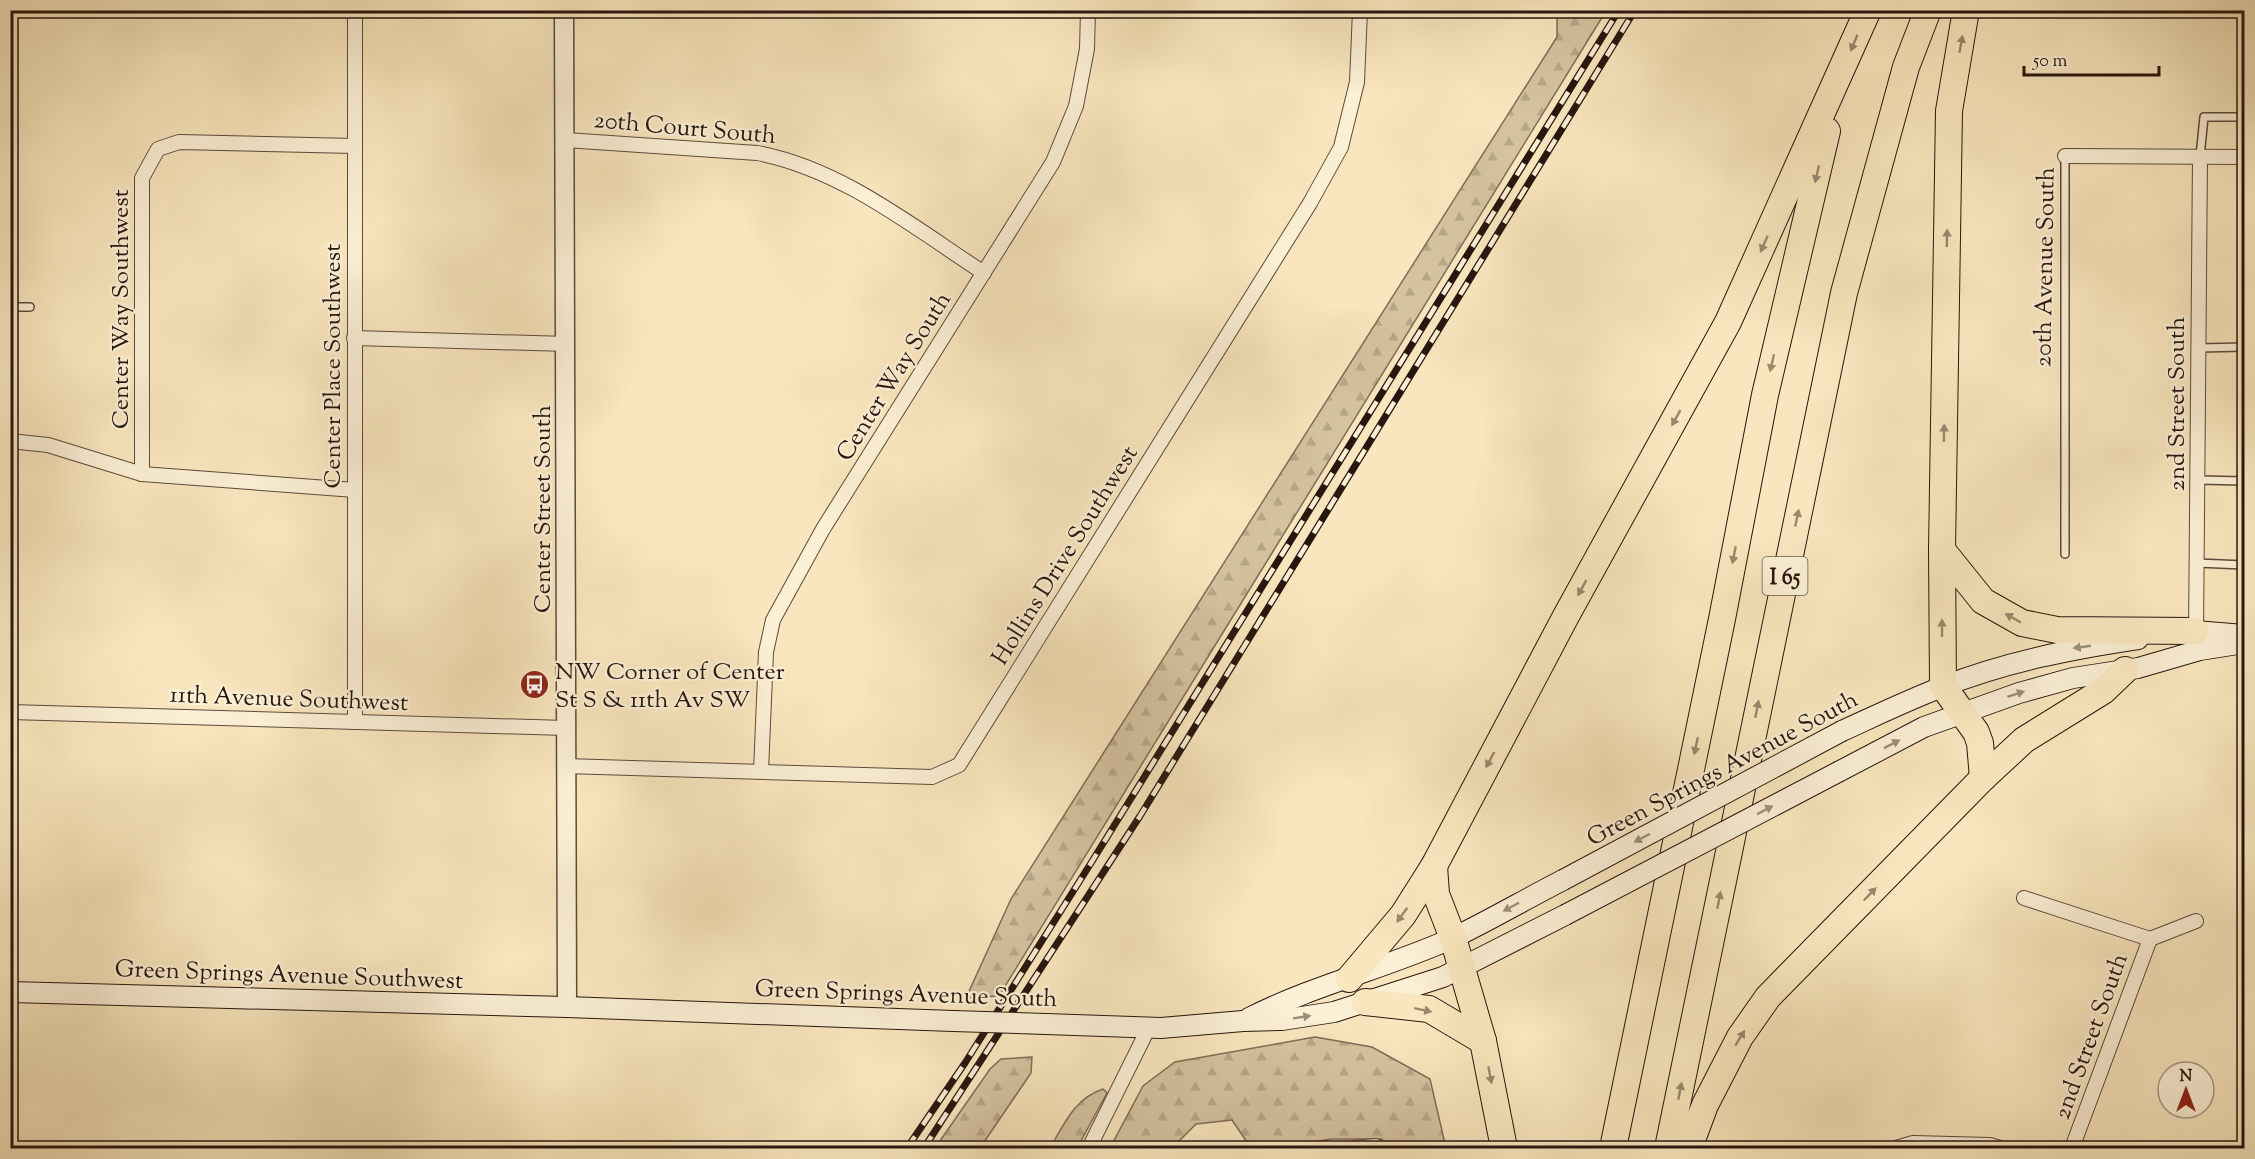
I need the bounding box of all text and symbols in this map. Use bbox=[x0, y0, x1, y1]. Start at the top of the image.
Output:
one-way arrow bbox=[1849, 34, 1858, 52]
one-way arrow bbox=[1956, 34, 1965, 53]
scale bar bbox=[2024, 39, 2159, 77]
text: 50 m bbox=[2032, 49, 2068, 75]
street label: 20th Court South bbox=[592, 104, 777, 154]
one-way arrow bbox=[1812, 164, 1821, 183]
street label: 20th Avenue South bbox=[2027, 167, 2065, 367]
street label: Center Way Southwest bbox=[105, 189, 139, 429]
one-way arrow bbox=[1942, 228, 1952, 247]
one-way arrow bbox=[1759, 235, 1768, 252]
street label: Center Place Southwest bbox=[317, 244, 351, 488]
street label: Center Way South bbox=[829, 286, 960, 468]
street label: 2nd Street South bbox=[2161, 317, 2195, 491]
one-way arrow bbox=[1767, 354, 1777, 373]
street label: Center Street South bbox=[527, 405, 561, 613]
one-way arrow bbox=[1671, 409, 1681, 426]
one-way arrow bbox=[1939, 423, 1949, 442]
street label: Hollins Drive Southwest bbox=[984, 440, 1147, 672]
one-way arrow bbox=[1793, 508, 1802, 527]
one-way arrow bbox=[1729, 545, 1738, 564]
road number: I 65 bbox=[1762, 557, 1808, 595]
one-way arrow bbox=[1577, 580, 1587, 597]
one-way arrow bbox=[2004, 613, 2021, 623]
one-way arrow bbox=[1937, 618, 1947, 637]
one-way arrow bbox=[2073, 643, 2092, 652]
place label: NW Corner of Center St S & 11th Av SW bbox=[555, 656, 785, 718]
bus stop icon: NW Corner of Center St S & 11th Av SW bbox=[518, 669, 550, 701]
street label: 11th Avenue Southwest bbox=[169, 679, 409, 721]
street label: Green Springs Avenue South bbox=[1581, 684, 1865, 856]
one-way arrow bbox=[2007, 689, 2025, 698]
one-way arrow bbox=[1753, 699, 1762, 718]
one-way arrow bbox=[1691, 736, 1700, 755]
one-way arrow bbox=[1883, 739, 1900, 749]
one-way arrow bbox=[1485, 752, 1495, 769]
one-way arrow bbox=[1757, 805, 1774, 815]
one-way arrow bbox=[1633, 833, 1650, 843]
one-way arrow bbox=[1862, 887, 1876, 901]
one-way arrow bbox=[1715, 890, 1724, 909]
one-way arrow bbox=[1502, 902, 1519, 912]
one-way arrow bbox=[1396, 906, 1408, 922]
street label: 2nd Street South bbox=[2046, 949, 2138, 1124]
street label: Green Springs Avenue Southwest bbox=[114, 953, 464, 999]
street label: Green Springs Avenue South bbox=[754, 973, 1058, 1017]
one-way arrow bbox=[1414, 1005, 1432, 1015]
one-way arrow bbox=[1292, 1012, 1311, 1021]
one-way arrow bbox=[1735, 1029, 1745, 1046]
north arrow bbox=[2156, 1060, 2216, 1120]
one-way arrow bbox=[1486, 1066, 1495, 1085]
text: N bbox=[2180, 1066, 2193, 1089]
one-way arrow bbox=[1676, 1081, 1685, 1100]

